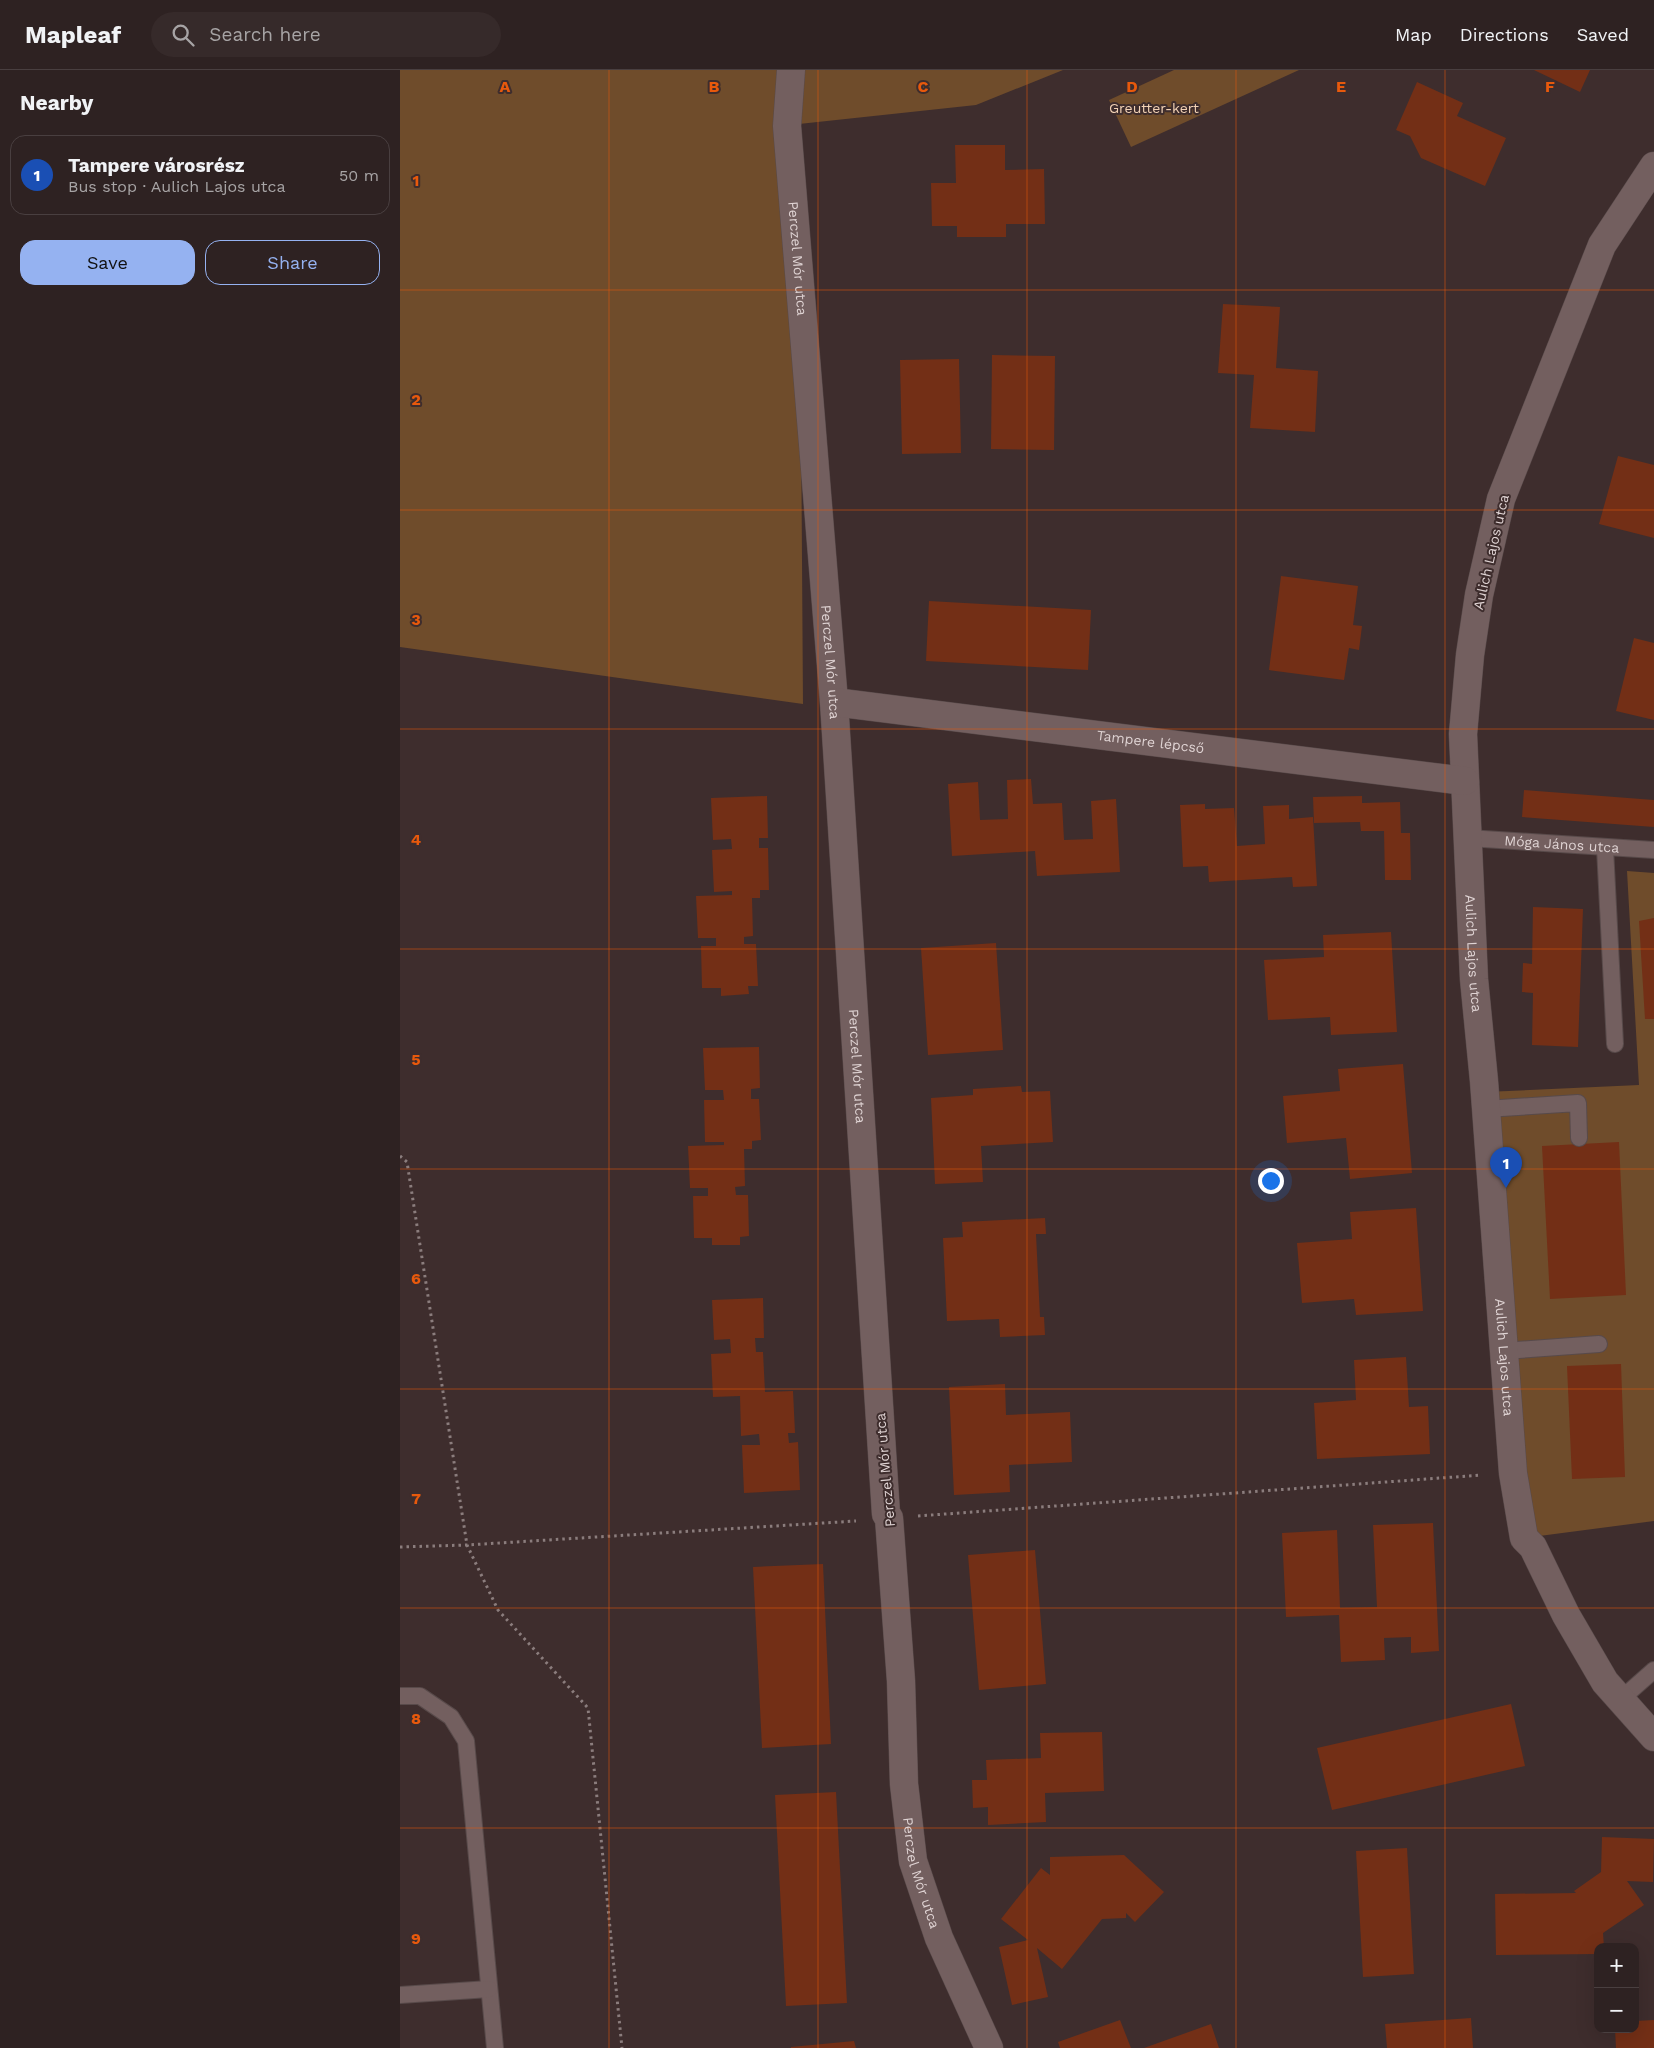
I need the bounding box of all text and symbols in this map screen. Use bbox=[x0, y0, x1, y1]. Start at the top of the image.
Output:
search box bbox=[151, 12, 501, 57]
text: Mapleaf bbox=[25, 21, 121, 49]
icon: search bbox=[169, 21, 197, 49]
text: Search here bbox=[209, 23, 321, 46]
text: Map bbox=[1395, 24, 1432, 45]
text: Directions bbox=[1460, 24, 1549, 45]
text: Saved bbox=[1577, 24, 1629, 45]
text: A bbox=[500, 77, 511, 96]
text: B bbox=[709, 77, 720, 96]
text: C bbox=[918, 77, 929, 96]
text: D bbox=[1126, 77, 1138, 96]
text: E bbox=[1336, 77, 1346, 96]
text: F bbox=[1545, 77, 1555, 96]
text: Nearby bbox=[20, 90, 93, 115]
park label: Greutter-kert bbox=[1109, 100, 1199, 116]
text: Tampere városrész bbox=[68, 154, 245, 177]
text: 1 bbox=[34, 166, 40, 185]
text: 50 m bbox=[339, 166, 379, 185]
text: 1 bbox=[413, 171, 419, 190]
text: Bus stop · Aulich Lajos utca bbox=[68, 177, 286, 196]
street label: Perczel Mór utca bbox=[785, 201, 810, 316]
button: Save bbox=[20, 240, 195, 285]
button: Share bbox=[205, 240, 380, 285]
text: 2 bbox=[411, 390, 421, 409]
street label: Aulich Lajos utca bbox=[1470, 493, 1512, 611]
street label: Perczel Mór utca bbox=[818, 604, 843, 720]
text: 3 bbox=[411, 610, 421, 629]
street label: Tampere lépcső bbox=[1096, 727, 1205, 756]
text: 4 bbox=[411, 830, 421, 849]
street label: Móga János utca bbox=[1504, 832, 1620, 856]
street label: Aulich Lajos utca bbox=[1462, 894, 1485, 1013]
street label: Perczel Mór utca bbox=[846, 1008, 869, 1124]
text: 5 bbox=[411, 1050, 421, 1069]
pin: 1 bbox=[1490, 1147, 1522, 1188]
your location bbox=[1258, 1168, 1284, 1194]
text: 6 bbox=[411, 1269, 421, 1288]
street label: Aulich Lajos utca bbox=[1492, 1298, 1517, 1417]
street label: Perczel Mór utca bbox=[872, 1412, 898, 1528]
text: 7 bbox=[411, 1489, 421, 1508]
text: 8 bbox=[411, 1709, 421, 1728]
street label: Perczel Mór utca bbox=[900, 1816, 943, 1930]
text: 9 bbox=[411, 1929, 421, 1948]
map controls bbox=[1594, 1943, 1639, 2033]
button: + bbox=[1594, 1943, 1639, 1988]
button: − bbox=[1594, 1988, 1639, 2033]

